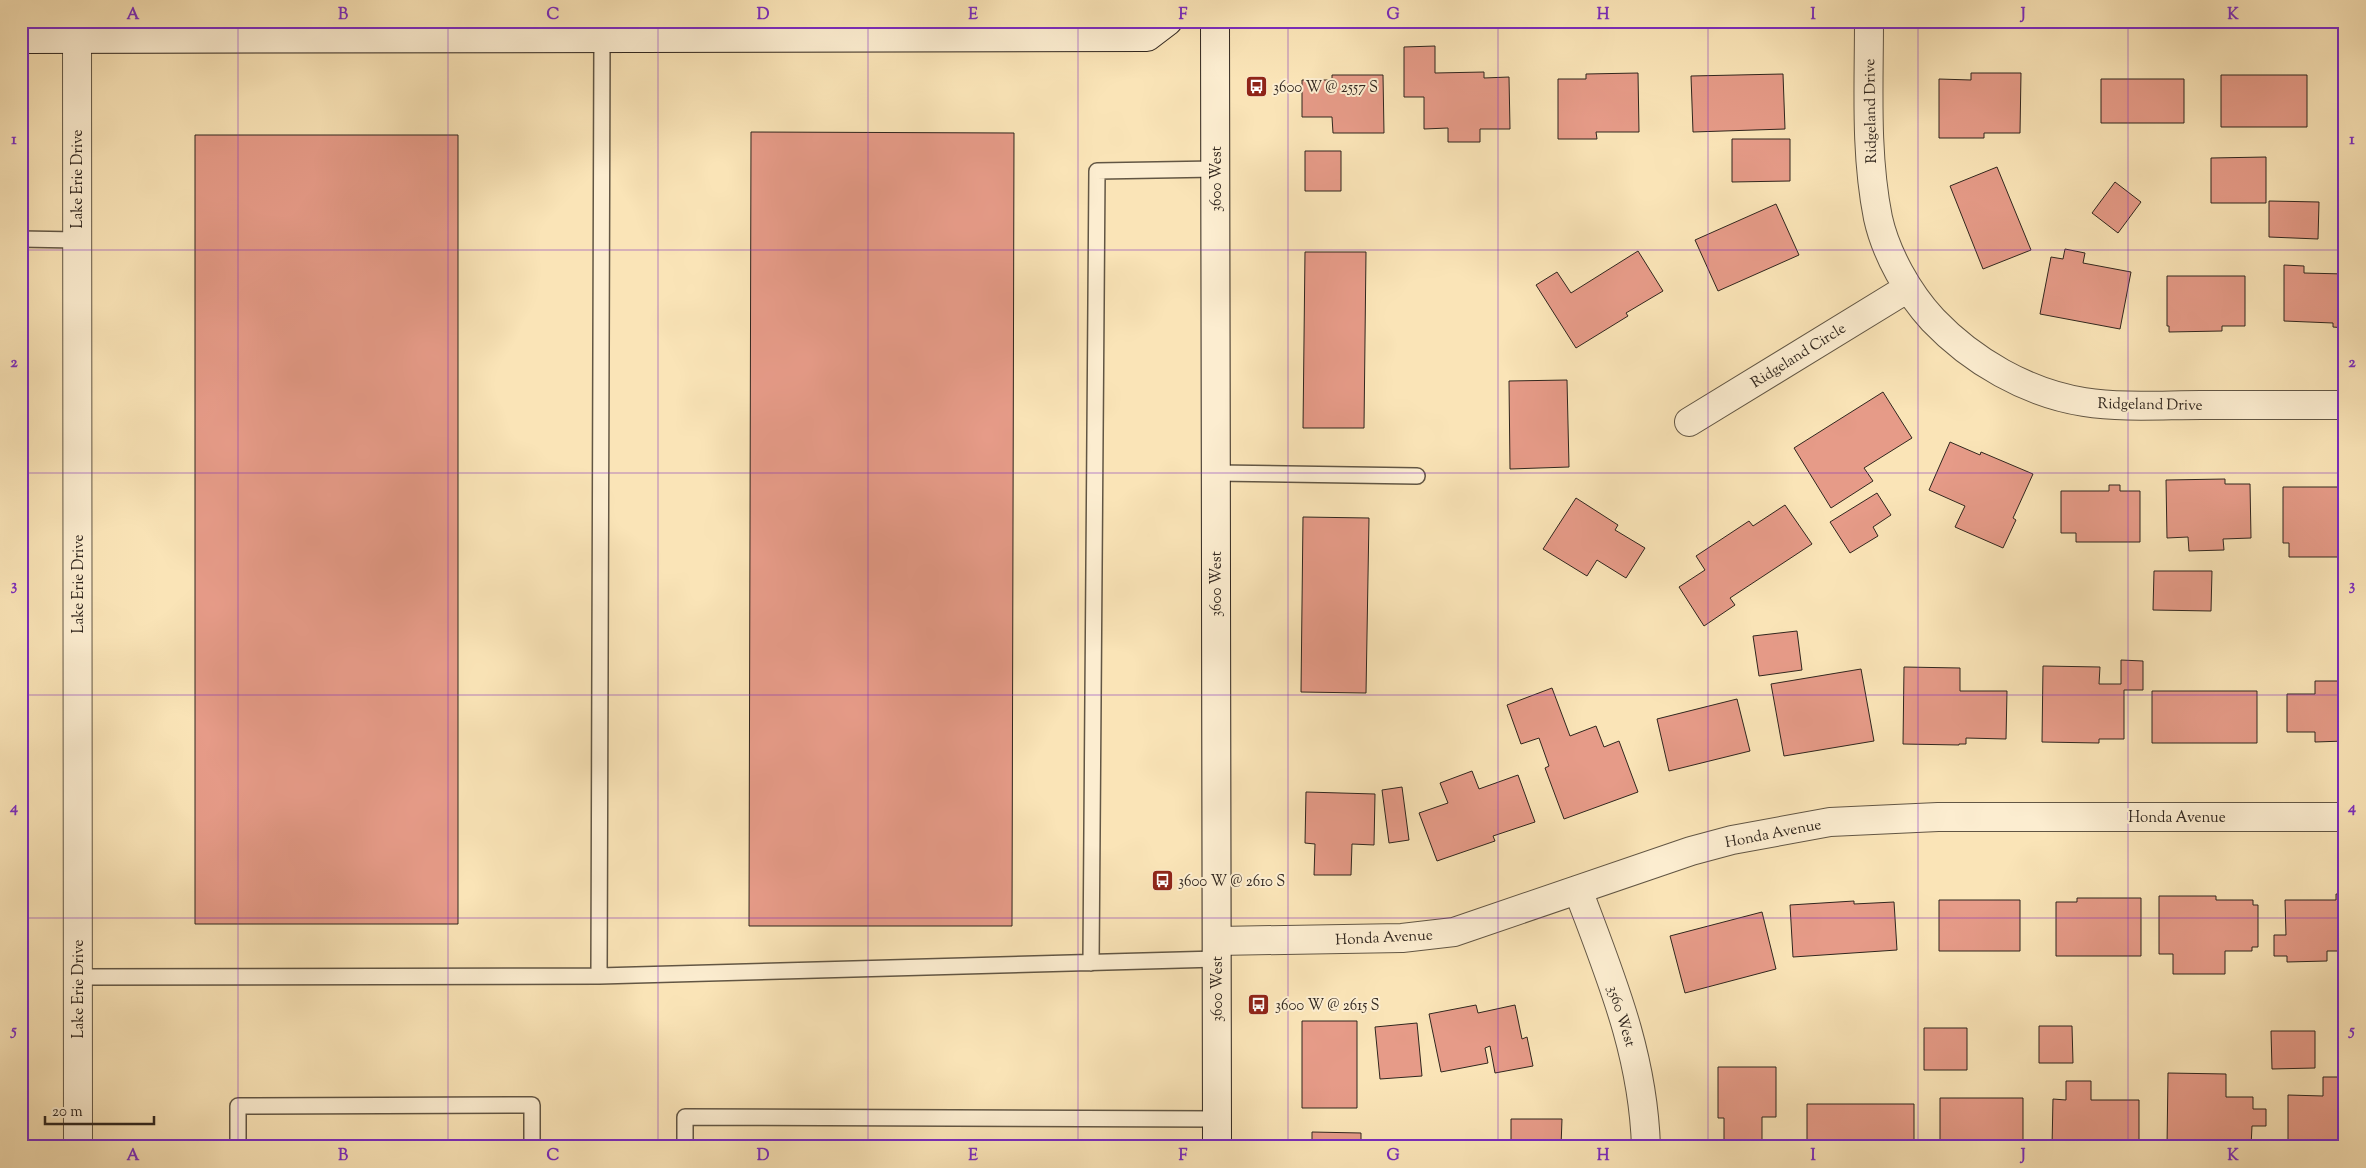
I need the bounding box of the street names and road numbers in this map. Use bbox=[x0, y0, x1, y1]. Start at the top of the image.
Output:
street label: Ridgeland Drive bbox=[1860, 58, 1883, 164]
street label: Lake Erie Drive bbox=[68, 129, 89, 229]
street label: 3600 West bbox=[1207, 146, 1228, 212]
street label: Ridgeland Circle bbox=[1747, 319, 1850, 394]
street label: Ridgeland Drive bbox=[2097, 394, 2203, 417]
street label: Lake Erie Drive bbox=[69, 534, 90, 634]
street label: 3600 West bbox=[1207, 551, 1228, 617]
street label: Honda Avenue bbox=[2128, 808, 2226, 829]
street label: Honda Avenue bbox=[1723, 815, 1823, 854]
street label: Honda Avenue bbox=[1335, 925, 1433, 952]
street label: Lake Erie Drive bbox=[69, 939, 90, 1039]
street label: 3600 West bbox=[1208, 956, 1229, 1022]
street label: 3560 West bbox=[1601, 983, 1640, 1050]

